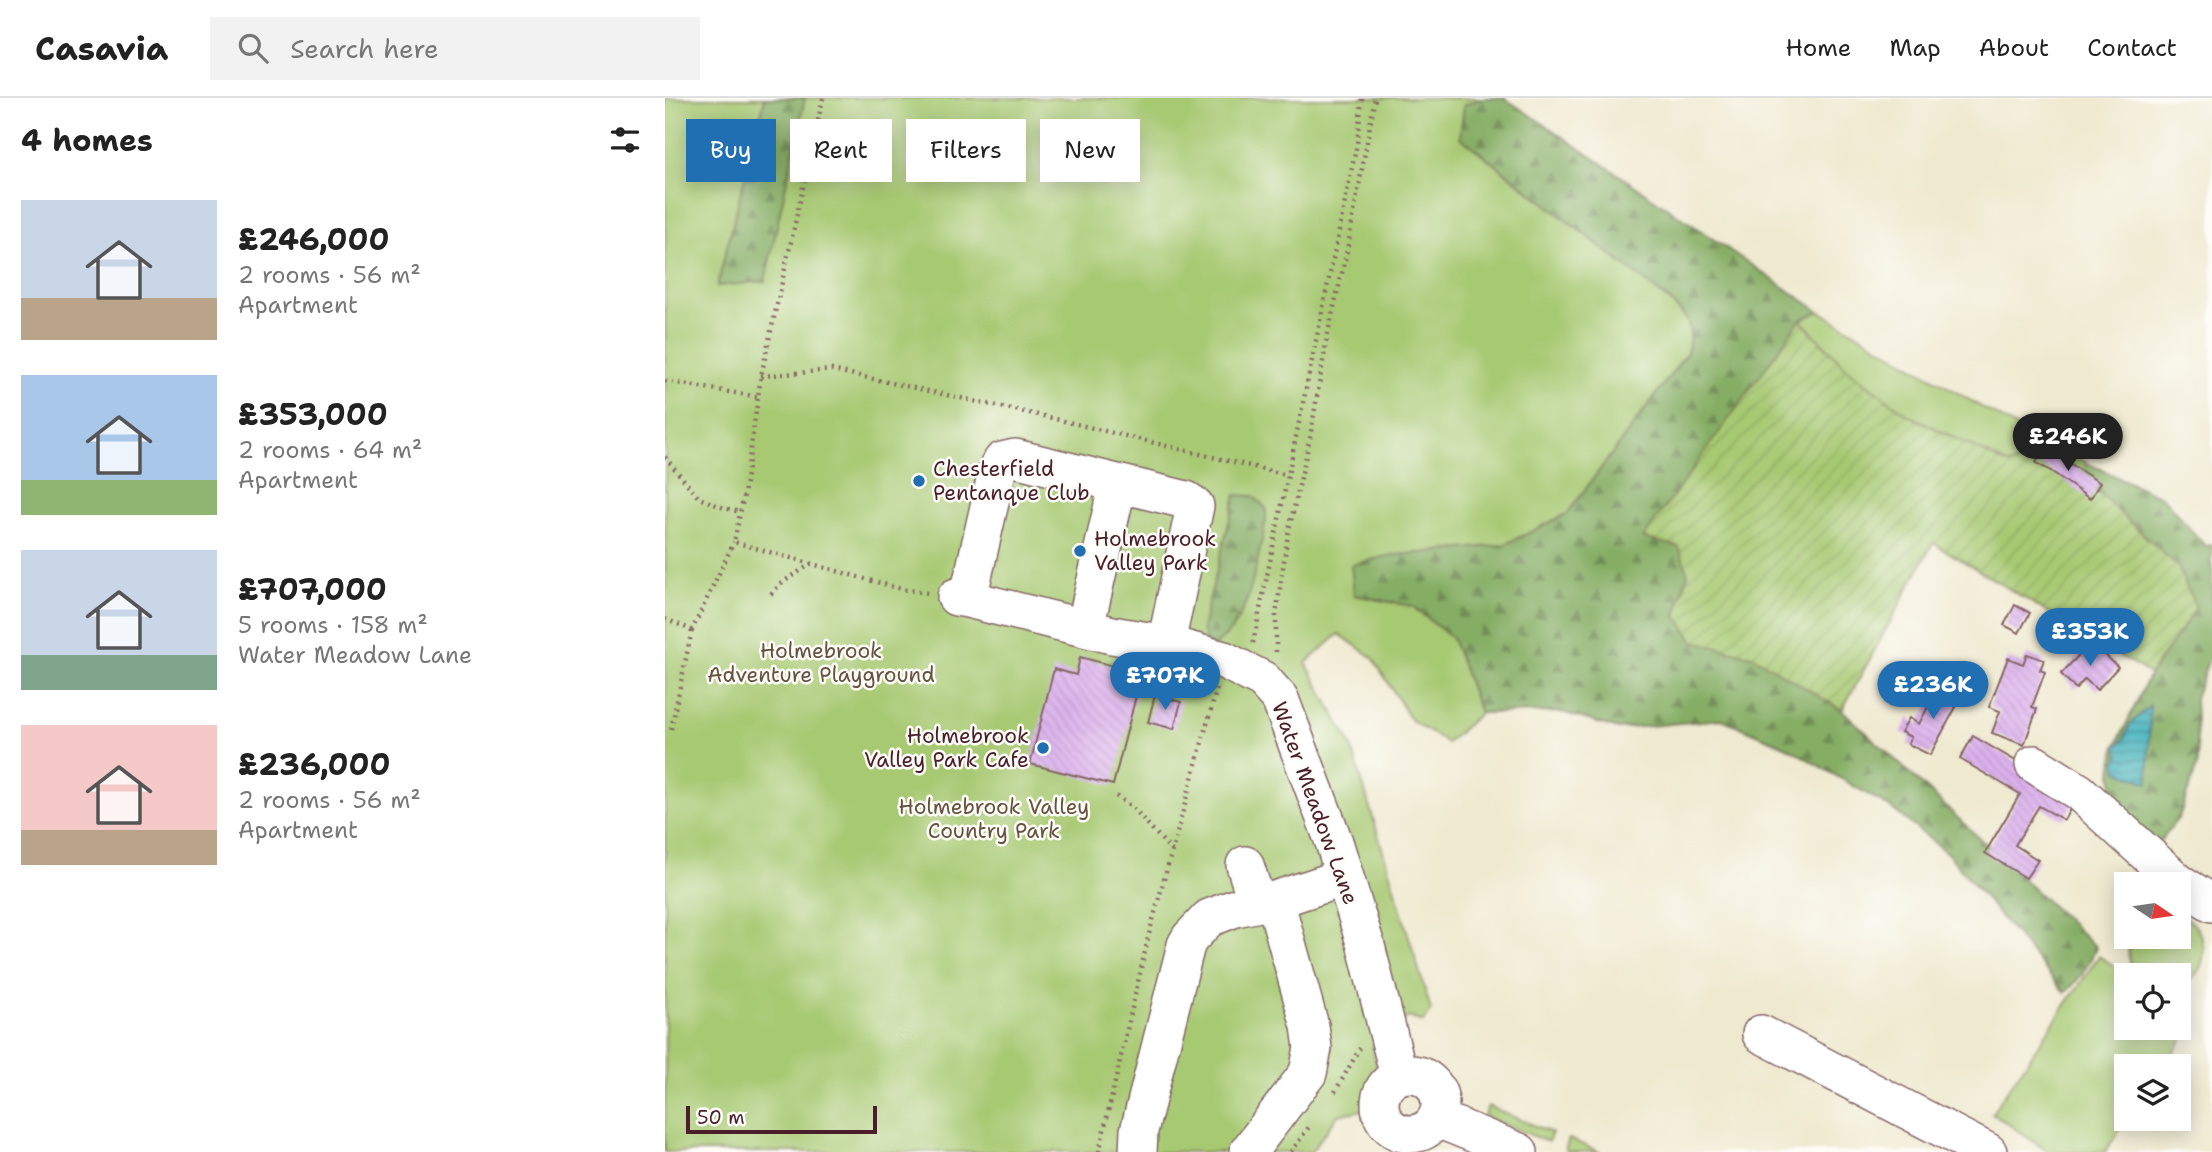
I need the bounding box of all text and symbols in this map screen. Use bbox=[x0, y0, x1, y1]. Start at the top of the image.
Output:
search box bbox=[210, 17, 700, 80]
text: Casavia bbox=[35, 26, 168, 71]
icon: search bbox=[234, 29, 272, 67]
text: Search here bbox=[290, 31, 439, 66]
text: Home bbox=[1785, 32, 1851, 64]
text: Map bbox=[1889, 32, 1941, 64]
text: About bbox=[1979, 32, 2049, 64]
text: Contact bbox=[2087, 32, 2177, 64]
chip: Buy bbox=[686, 119, 776, 182]
chip: Rent bbox=[790, 119, 892, 182]
chip: Filters bbox=[906, 119, 1026, 182]
chip: New bbox=[1040, 119, 1140, 182]
text: 4 homes bbox=[21, 120, 153, 161]
icon: filters bbox=[606, 121, 644, 159]
text: £246,000 bbox=[238, 219, 389, 260]
icon: home bbox=[77, 228, 161, 312]
text: 2 rooms · 56 m² bbox=[238, 260, 421, 290]
text: Apartment bbox=[238, 290, 358, 320]
text: £353,000 bbox=[238, 394, 388, 435]
icon: home bbox=[77, 403, 161, 487]
pin: £246K bbox=[2019, 414, 2117, 473]
text: £246K bbox=[2029, 421, 2107, 451]
text: 2 rooms · 64 m² bbox=[238, 435, 422, 465]
place label: Chesterfield Pentanque Club bbox=[933, 455, 1090, 507]
text: Apartment bbox=[238, 465, 358, 495]
marker: Chesterfield Pentanque Club bbox=[911, 473, 927, 489]
place label: Holmebrook Valley Park bbox=[1094, 525, 1216, 577]
marker: Holmebrook Valley Park bbox=[1072, 543, 1088, 559]
text: £707,000 bbox=[238, 569, 387, 610]
icon: home bbox=[77, 578, 161, 662]
pin: £353K bbox=[2041, 608, 2139, 668]
text: 5 rooms · 158 m² bbox=[238, 610, 428, 640]
text: £353K bbox=[2051, 616, 2129, 646]
park label: Holmebrook Adventure Playground bbox=[707, 637, 935, 689]
text: Water Meadow Lane bbox=[238, 640, 472, 670]
pin: £707K bbox=[1116, 652, 1214, 712]
text: £707K bbox=[1126, 660, 1204, 690]
pin: £236K bbox=[1884, 662, 1982, 721]
text: £236K bbox=[1893, 669, 1973, 699]
street label: Water Meadow Lane bbox=[1265, 698, 1365, 908]
place label: Holmebrook Valley Park Cafe bbox=[864, 722, 1029, 774]
marker: Holmebrook Valley Park Cafe bbox=[1035, 740, 1051, 756]
text: £236,000 bbox=[238, 744, 390, 785]
icon: home bbox=[77, 753, 161, 837]
text: 2 rooms · 56 m² bbox=[238, 785, 421, 815]
park label: Holmebrook Valley Country Park bbox=[899, 793, 1089, 845]
text: Apartment bbox=[238, 815, 358, 845]
north arrow bbox=[2114, 872, 2191, 948]
map controls bbox=[2114, 872, 2191, 1131]
button: locate bbox=[2114, 963, 2191, 1040]
button: layers bbox=[2114, 1054, 2191, 1131]
scale bar bbox=[686, 1103, 877, 1135]
text: 50 m bbox=[697, 1105, 745, 1130]

